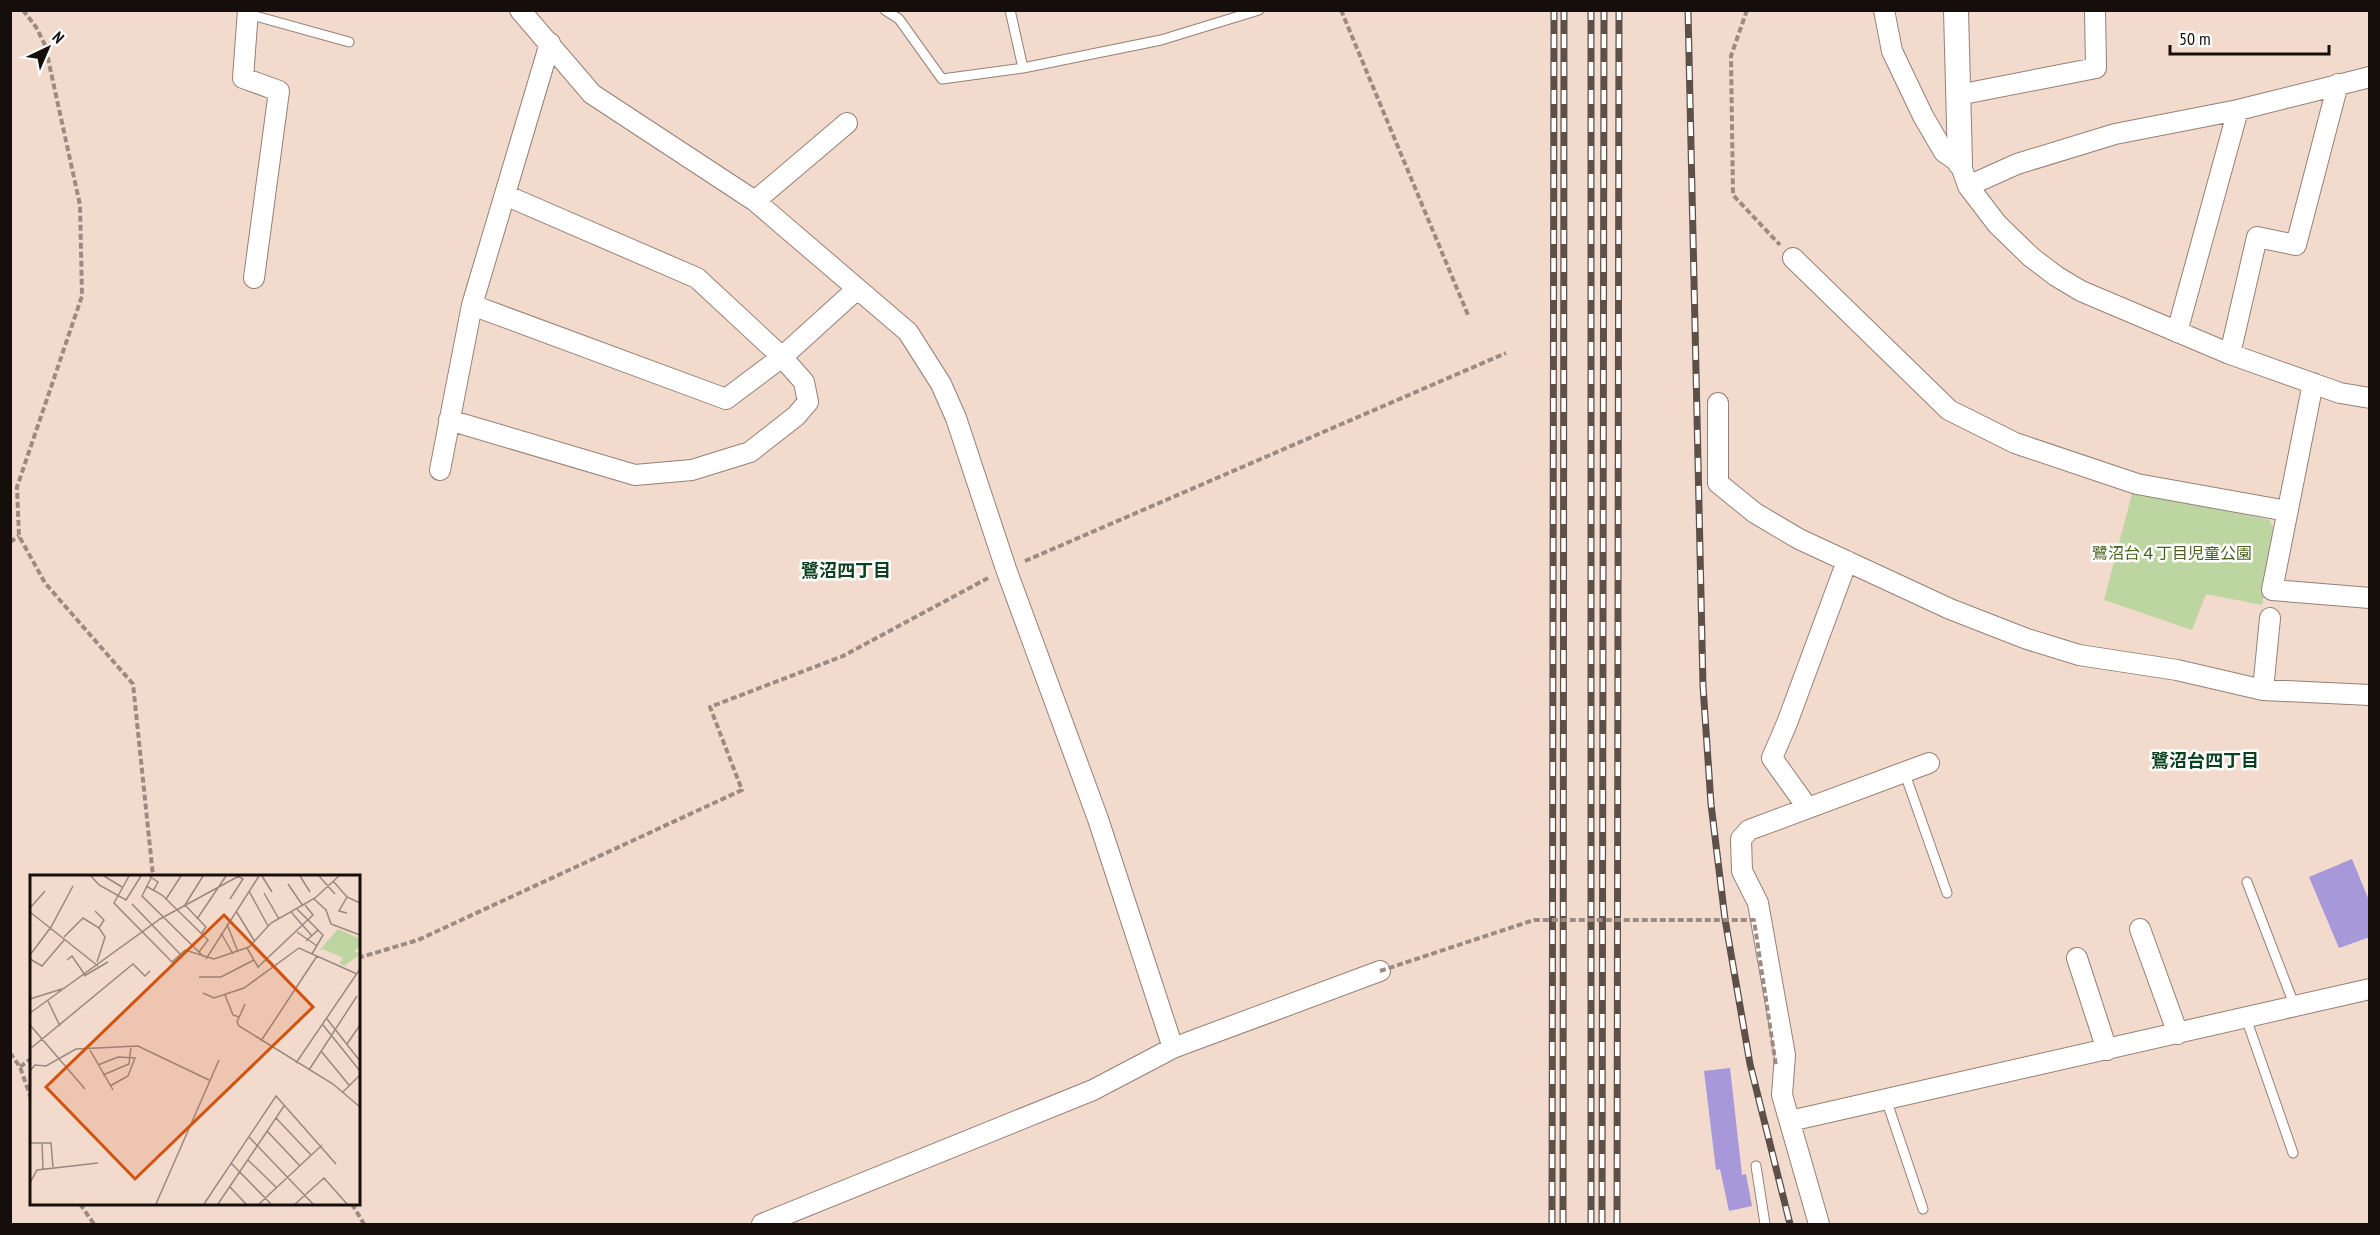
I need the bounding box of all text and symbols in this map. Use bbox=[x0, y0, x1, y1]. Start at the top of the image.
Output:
north arrow bbox=[18, 18, 78, 78]
scale bar bbox=[2170, 18, 2329, 56]
text: N bbox=[48, 27, 68, 47]
text: 50 m bbox=[2179, 27, 2211, 50]
park label: 鷺沼台４丁目児童公園 bbox=[2092, 543, 2252, 563]
district label: 鷺沼四丁目 bbox=[801, 559, 891, 582]
district label: 鷺沼台四丁目 bbox=[2151, 749, 2259, 772]
inset map bbox=[30, 875, 360, 1205]

